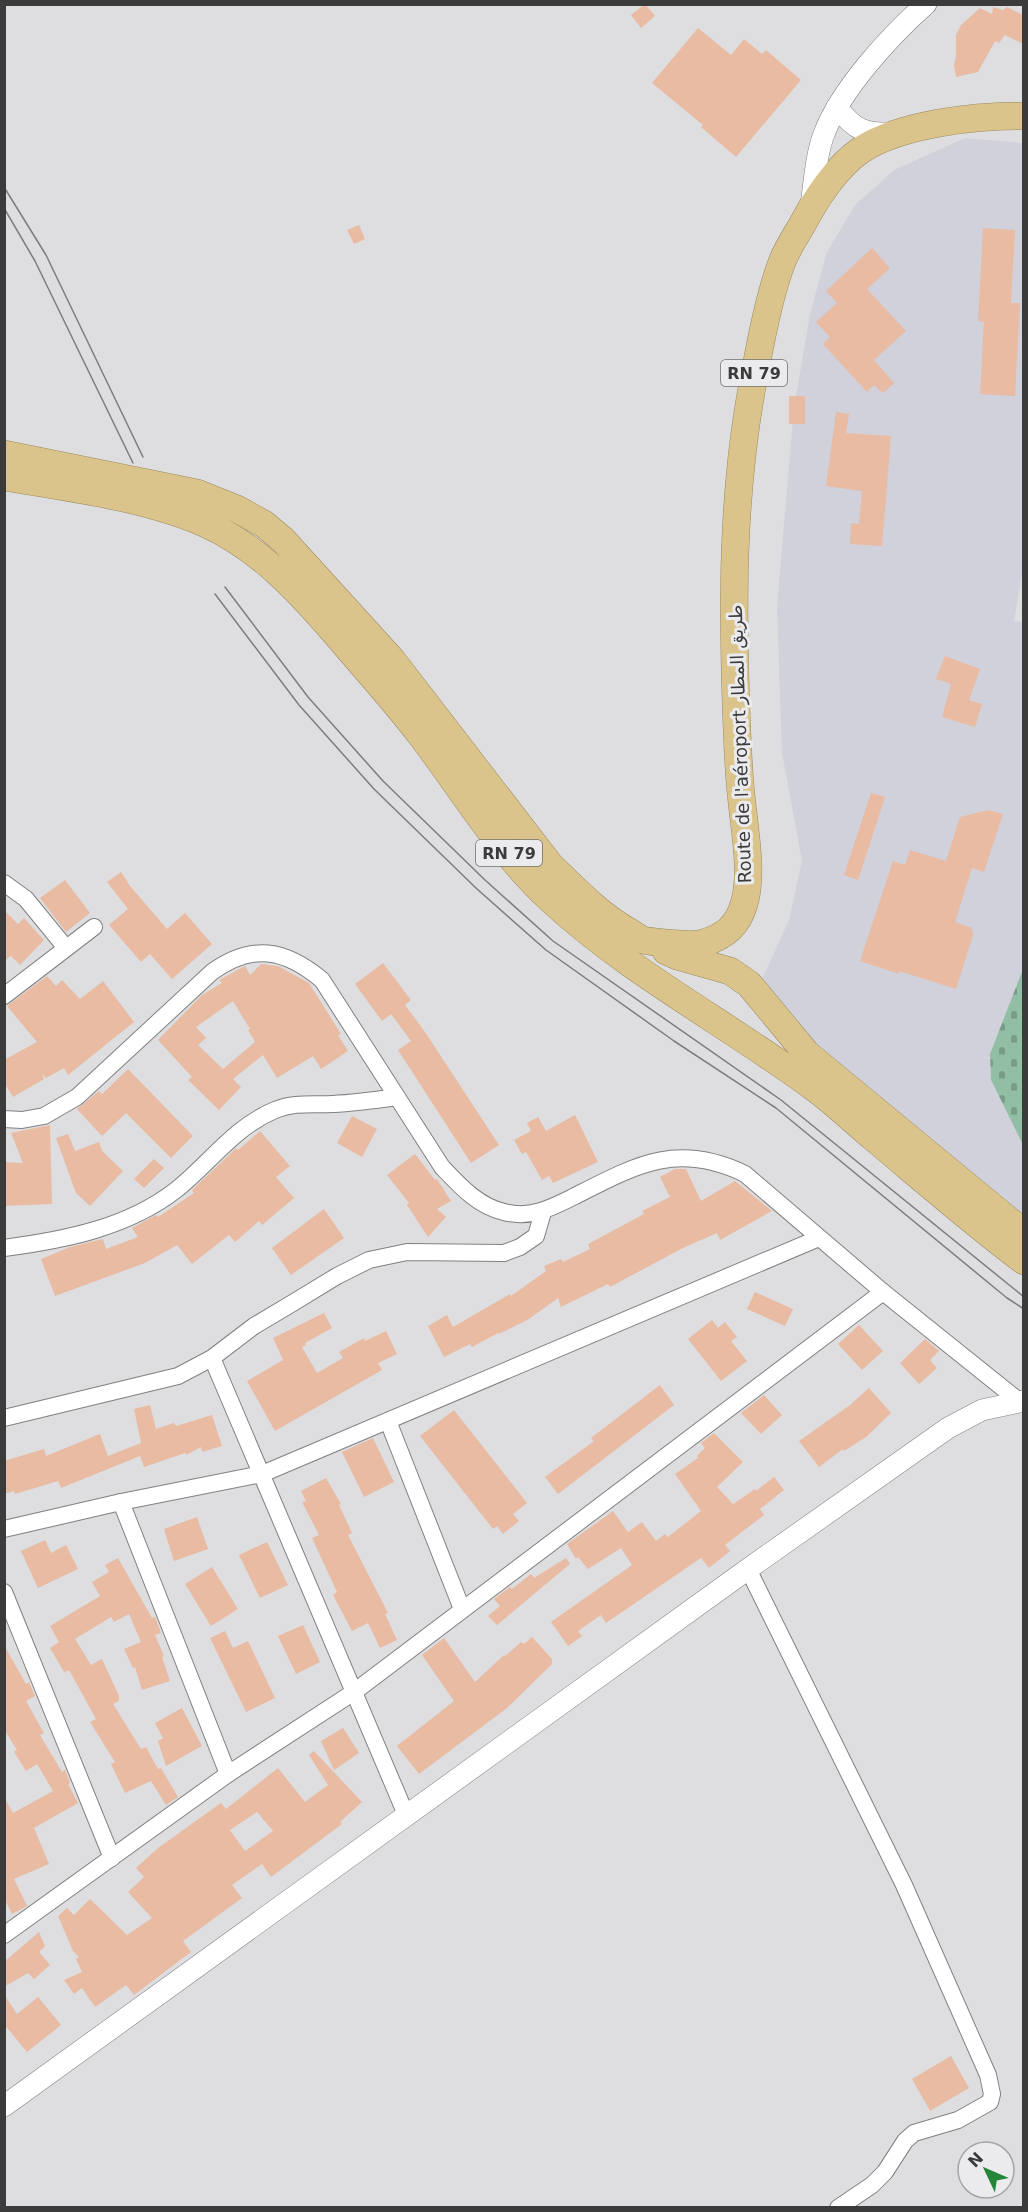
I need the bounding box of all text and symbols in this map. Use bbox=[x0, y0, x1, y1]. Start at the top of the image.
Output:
road number: RN 79 bbox=[721, 360, 787, 386]
street label: Route de l'aéroport طريق المطار bbox=[725, 604, 756, 884]
road number: RN 79 bbox=[476, 840, 542, 866]
north arrow bbox=[956, 2140, 1016, 2200]
text: N bbox=[964, 2149, 987, 2171]

